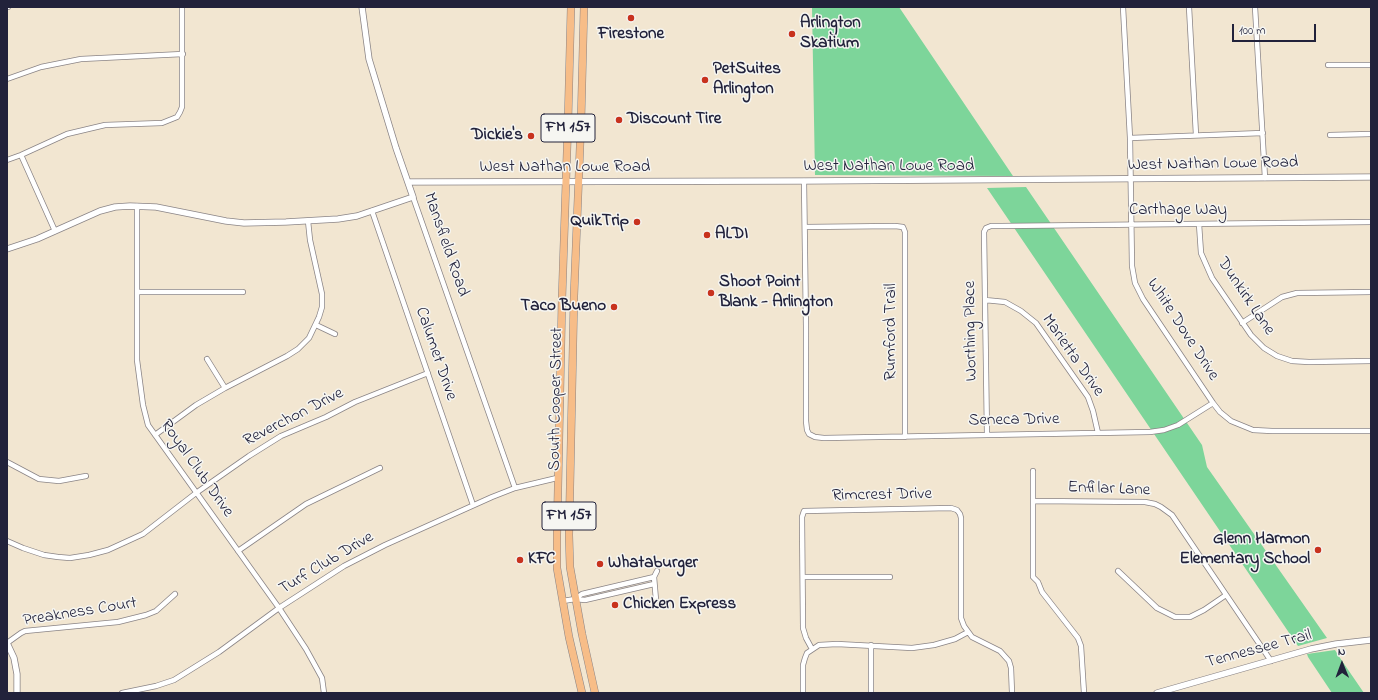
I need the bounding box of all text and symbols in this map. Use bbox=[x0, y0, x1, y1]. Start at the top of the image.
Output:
marker: Firestone bbox=[626, 13, 636, 23]
place label: Arlington Skatium bbox=[800, 14, 861, 54]
scale bar bbox=[1234, 16, 1318, 42]
text: 100 m bbox=[1239, 22, 1266, 40]
place label: Firestone bbox=[598, 25, 664, 45]
marker: Arlington Skatium bbox=[787, 29, 797, 39]
place label: PetSuites Arlington bbox=[713, 60, 781, 100]
marker: PetSuites Arlington bbox=[700, 75, 710, 85]
place label: Discount Tire bbox=[627, 110, 721, 130]
road number: FM 157 bbox=[541, 114, 595, 142]
marker: Discount Tire bbox=[614, 115, 624, 125]
place label: Dickie's bbox=[471, 126, 523, 146]
marker: Dickie's bbox=[526, 131, 536, 141]
street label: West Nathan Lowe Road bbox=[1127, 153, 1299, 177]
street label: West Nathan Lowe Road bbox=[804, 157, 974, 177]
street label: West Nathan Lowe Road bbox=[480, 158, 650, 178]
street label: Mansfield Road bbox=[418, 190, 472, 300]
street label: Carthage Way bbox=[1129, 201, 1227, 221]
place label: QuikTrip bbox=[571, 212, 629, 232]
marker: QuikTrip bbox=[632, 217, 642, 227]
place label: ALDI bbox=[715, 225, 748, 245]
marker: ALDI bbox=[702, 230, 712, 240]
street label: Dunkirk Lane bbox=[1212, 254, 1278, 340]
place label: Shoot Point Blank - Arlington bbox=[719, 273, 833, 313]
street label: White Dove Drive bbox=[1141, 275, 1223, 385]
street label: Worthing Place bbox=[961, 281, 983, 381]
street label: Rumford Trail bbox=[882, 283, 902, 381]
marker: Shoot Point Blank - Arlington bbox=[706, 288, 716, 298]
place label: Taco Bueno bbox=[520, 297, 606, 317]
marker: Taco Bueno bbox=[609, 302, 619, 312]
street label: Calumet Drive bbox=[410, 305, 460, 403]
street label: Marietta Drive bbox=[1036, 311, 1108, 401]
street label: South Cooper Street bbox=[546, 327, 568, 471]
street label: Reverchon Drive bbox=[241, 384, 347, 452]
street label: Seneca Drive bbox=[968, 410, 1060, 432]
street label: Royal Club Drive bbox=[155, 416, 237, 522]
street label: Enfilar Lane bbox=[1067, 478, 1151, 502]
street label: Rimcrest Drive bbox=[832, 485, 932, 507]
road number: FM 157 bbox=[542, 502, 596, 530]
street label: Turf Club Drive bbox=[276, 528, 378, 600]
place label: Glenn Harmon Elementary School bbox=[1180, 530, 1310, 570]
marker: Glenn Harmon Elementary School bbox=[1313, 545, 1323, 555]
place label: KFC bbox=[528, 550, 555, 570]
place label: Whataburger bbox=[608, 554, 698, 574]
marker: KFC bbox=[515, 555, 525, 565]
marker: Whataburger bbox=[595, 559, 605, 569]
street label: Preakness Court bbox=[22, 594, 138, 632]
place label: Chicken Express bbox=[623, 595, 736, 615]
marker: Chicken Express bbox=[610, 600, 620, 610]
street label: Tennessee Trail bbox=[1204, 626, 1314, 674]
north arrow bbox=[1322, 644, 1362, 684]
text: N bbox=[1338, 644, 1346, 660]

